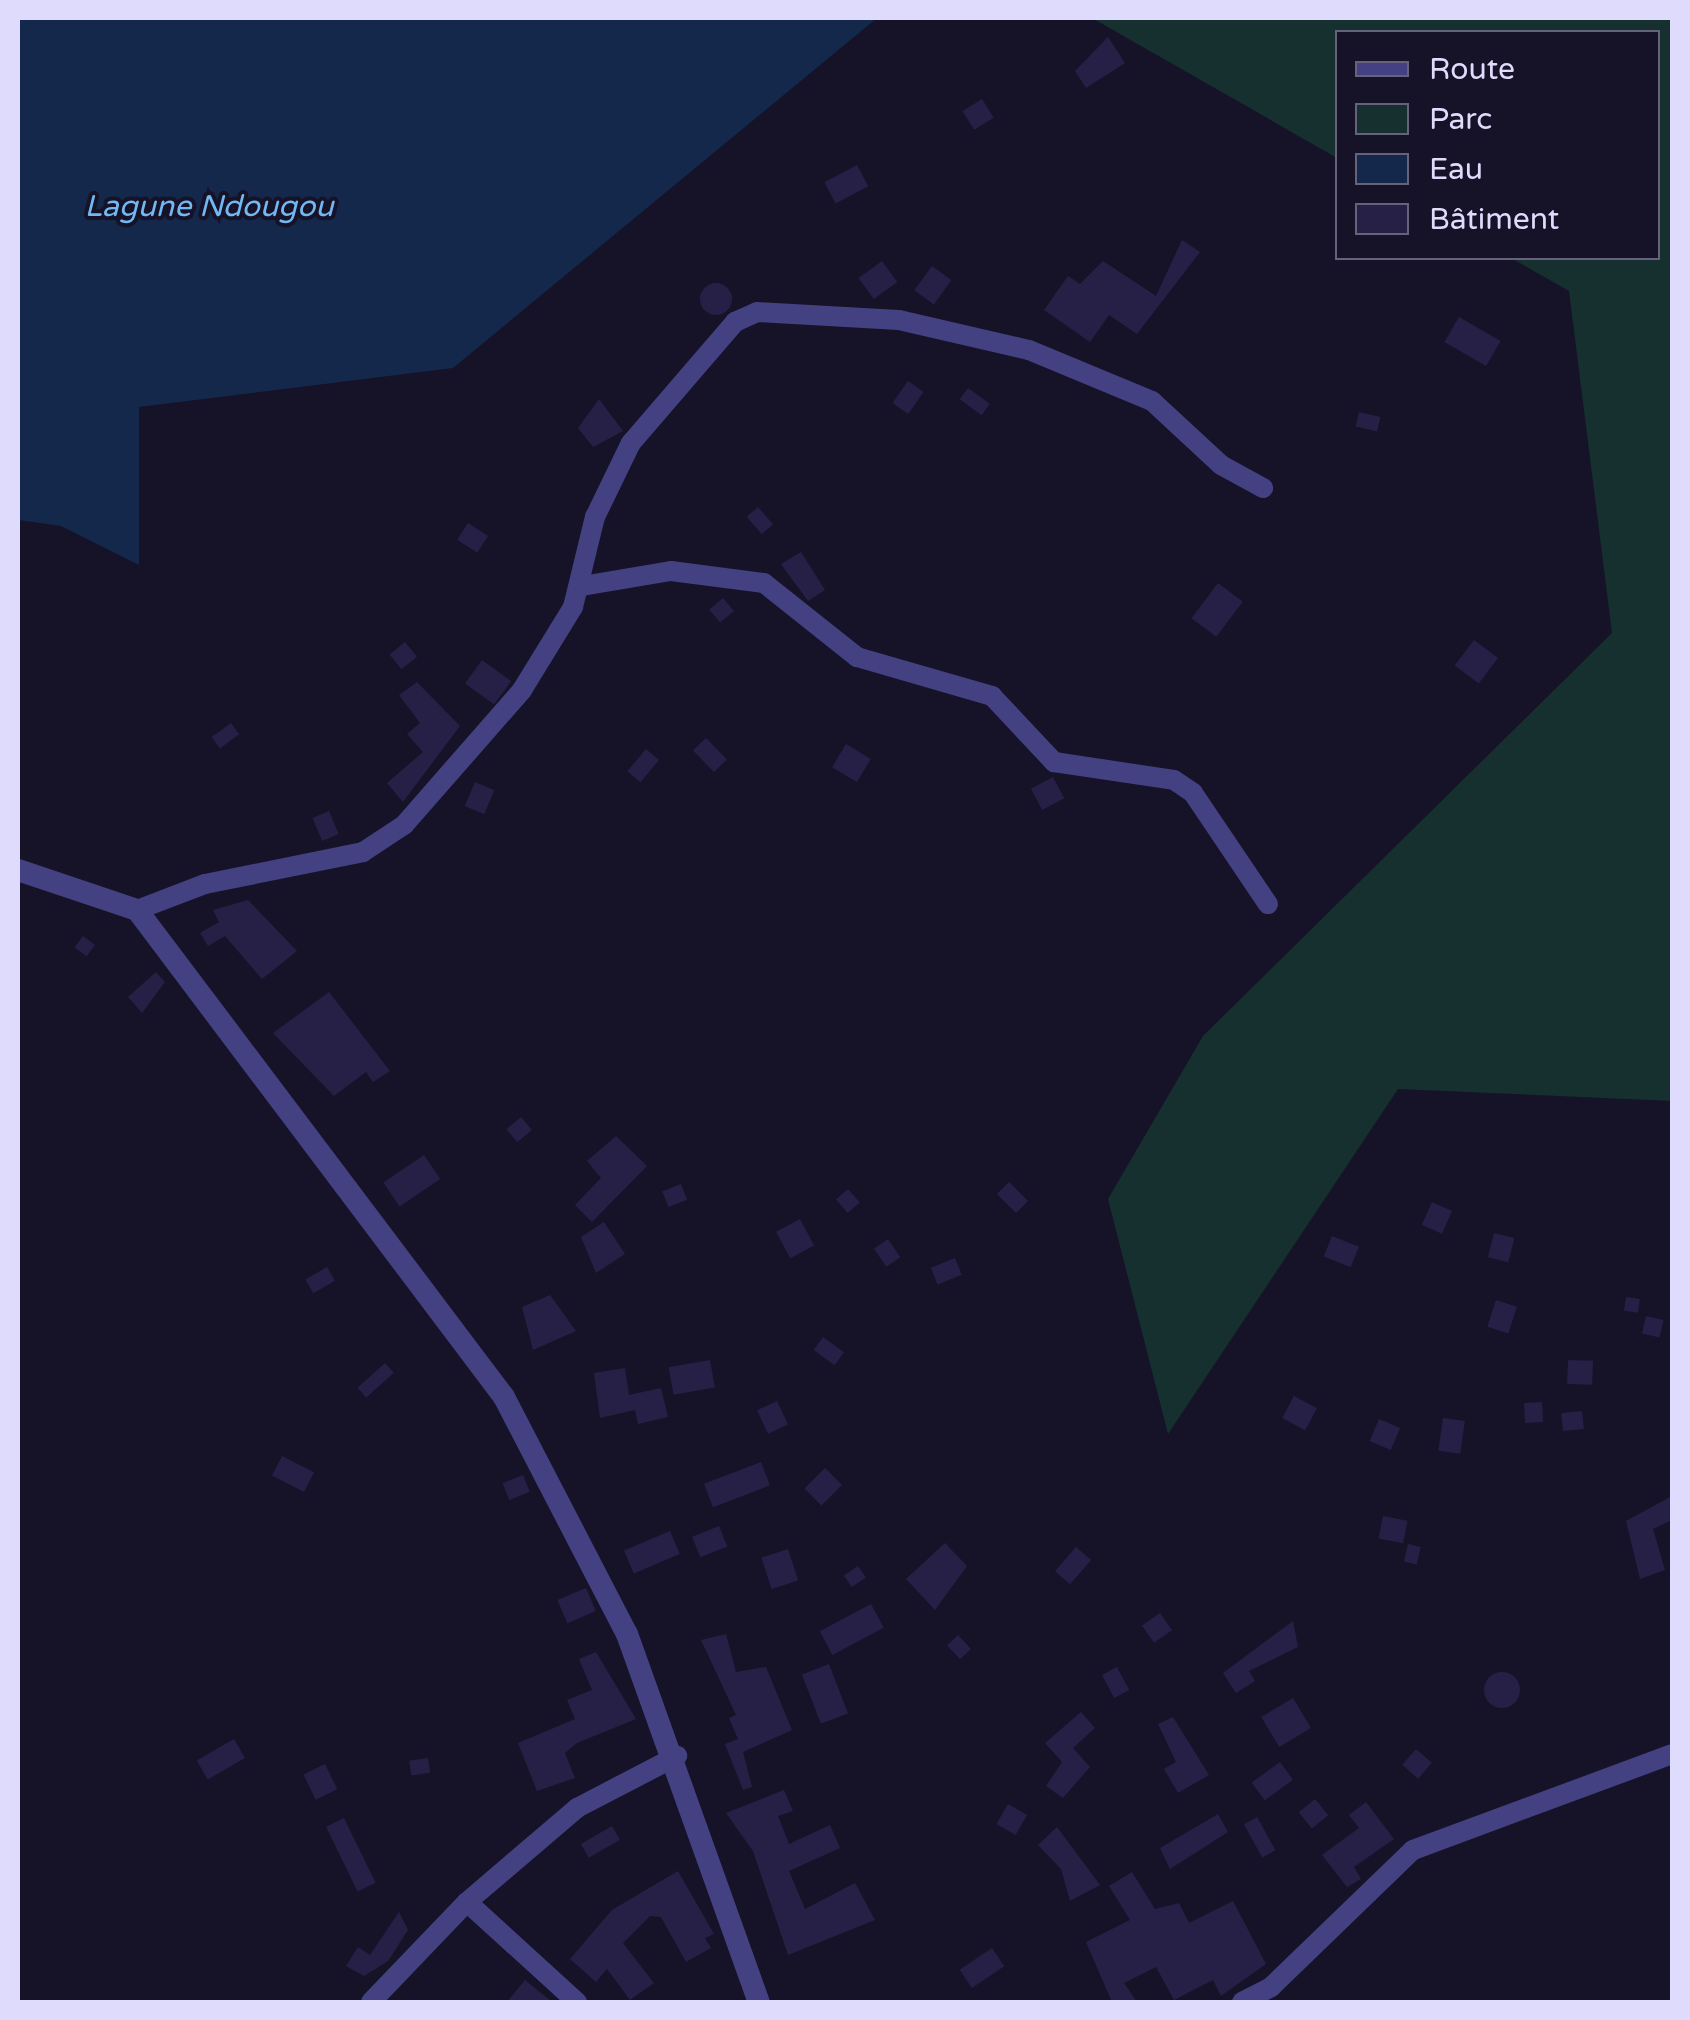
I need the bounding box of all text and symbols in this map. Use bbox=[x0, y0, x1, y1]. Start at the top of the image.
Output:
legend bbox=[1335, 30, 1660, 260]
text: Route bbox=[1429, 51, 1515, 88]
text: Parc bbox=[1429, 101, 1492, 138]
text: Eau bbox=[1429, 151, 1483, 188]
water label: Lagune Ndougou bbox=[85, 189, 333, 225]
text: Bâtiment bbox=[1429, 201, 1559, 238]

